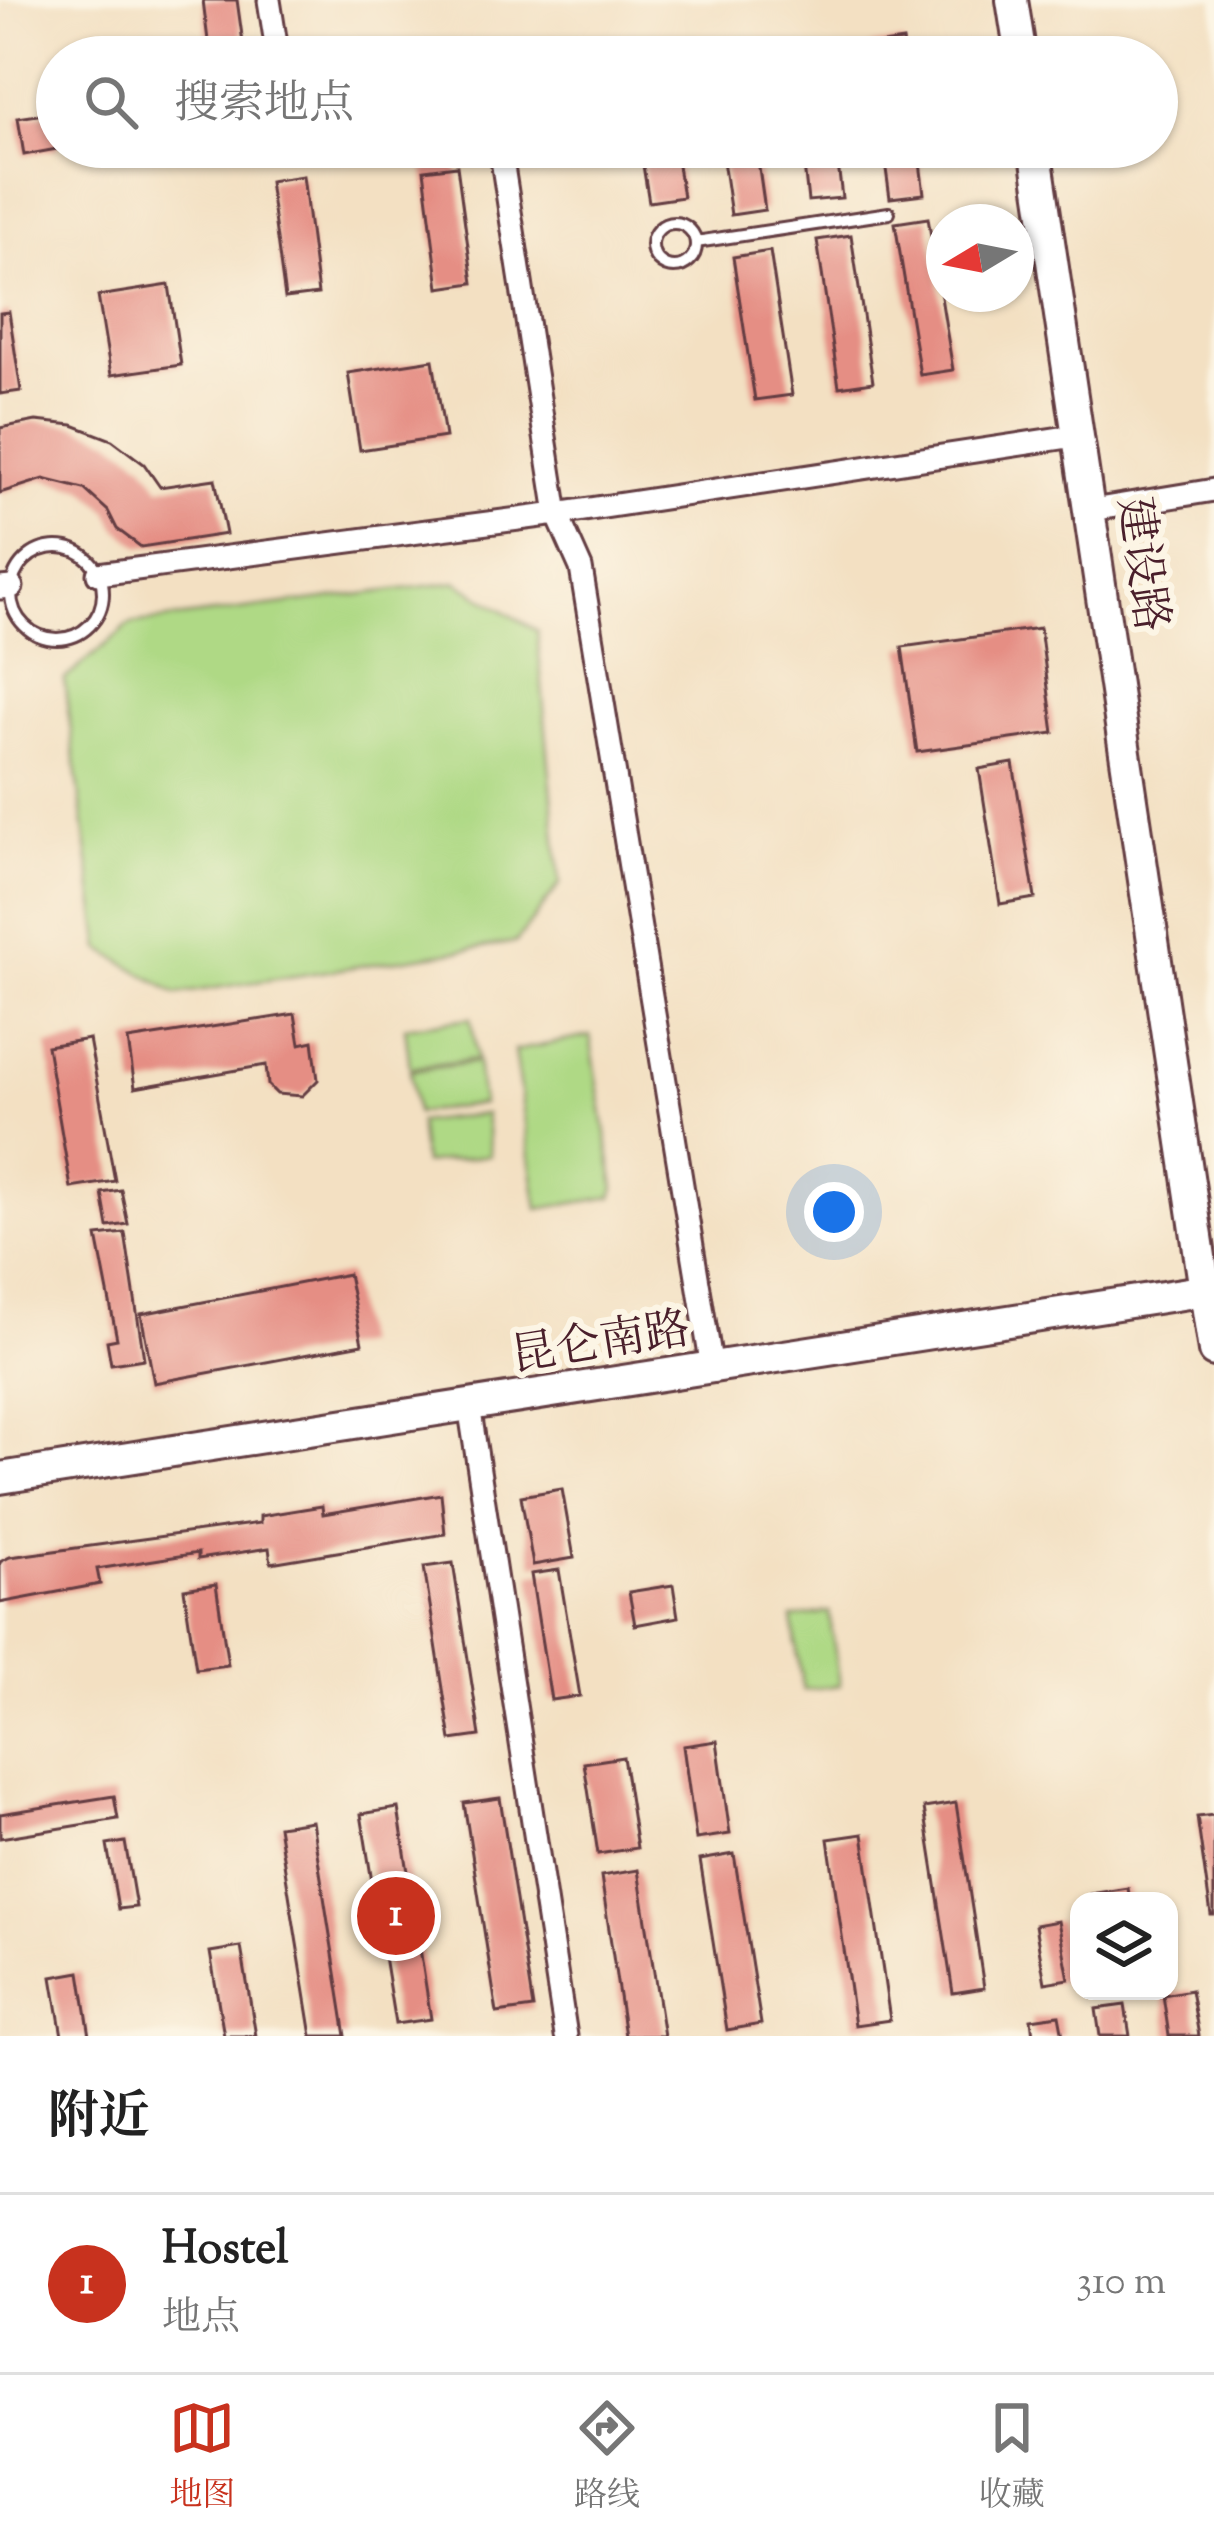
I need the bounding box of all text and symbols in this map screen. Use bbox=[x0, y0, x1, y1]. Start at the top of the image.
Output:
search box bbox=[36, 36, 1178, 168]
icon: search bbox=[78, 69, 144, 135]
text: 搜索地点 bbox=[174, 74, 354, 139]
north arrow bbox=[926, 204, 1034, 312]
street label: 建设路 bbox=[1098, 493, 1181, 636]
your location bbox=[804, 1182, 864, 1242]
street label: 昆仑南路 bbox=[507, 1299, 695, 1392]
pin: 1 bbox=[357, 1871, 435, 1961]
map controls bbox=[1070, 1892, 1178, 2000]
button: layers bbox=[1070, 1892, 1178, 2000]
text: 附近 bbox=[48, 2083, 150, 2156]
text: Hostel bbox=[162, 2219, 289, 2284]
text: 1 bbox=[80, 2256, 94, 2312]
text: 310 m bbox=[1076, 2256, 1166, 2312]
text: 地点 bbox=[162, 2292, 240, 2348]
tab: 地图 bbox=[169, 2395, 235, 2521]
tab: 路线 bbox=[574, 2395, 640, 2521]
tab: 收藏 bbox=[979, 2395, 1045, 2521]

